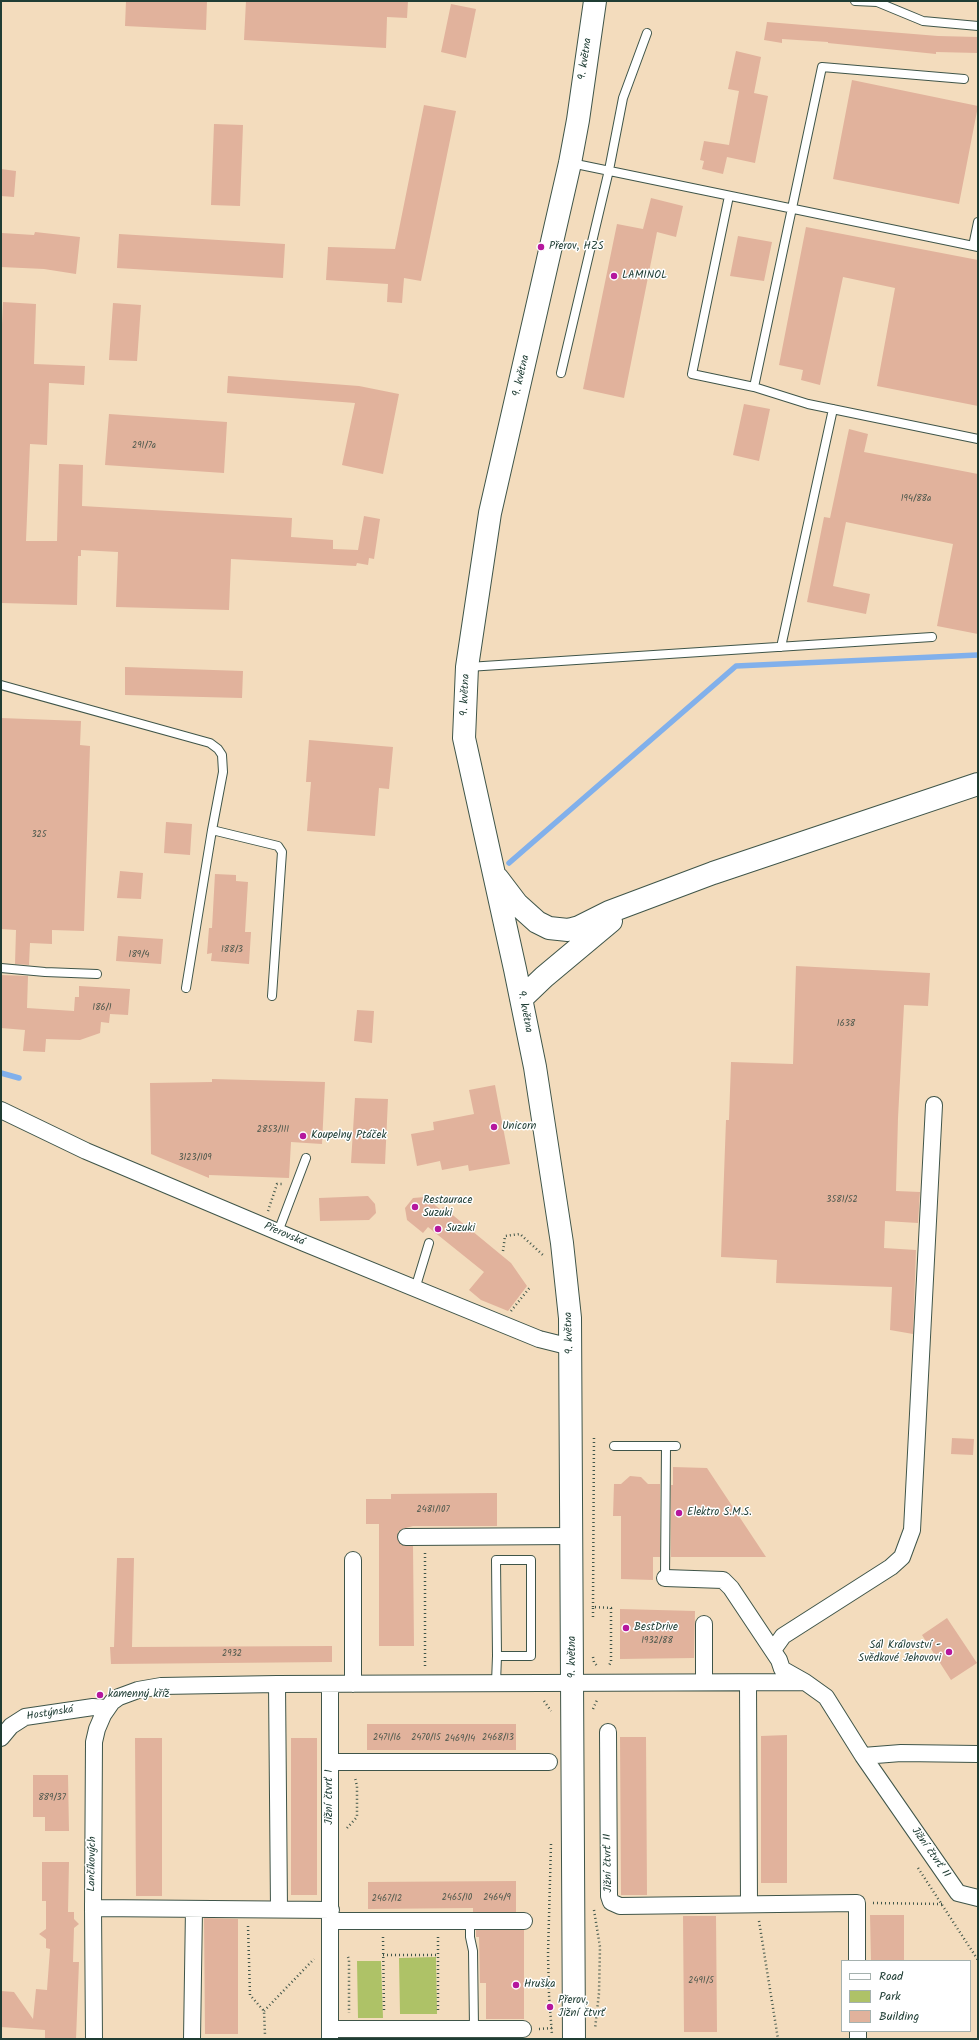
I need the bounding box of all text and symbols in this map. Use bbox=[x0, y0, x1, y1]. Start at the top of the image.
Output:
street label: 9. května bbox=[577, 37, 595, 81]
place label: Přerov, HZS bbox=[549, 240, 604, 254]
marker: Přerov, HZS bbox=[536, 242, 546, 252]
place label: LAMINOL bbox=[622, 269, 667, 283]
marker: LAMINOL bbox=[609, 271, 619, 281]
street label: 9. května bbox=[511, 354, 533, 398]
house number: 291/7a bbox=[132, 441, 156, 451]
house number: 194/88a bbox=[901, 494, 931, 504]
street label: 9. května bbox=[459, 674, 473, 716]
house number: 325 bbox=[31, 830, 47, 840]
house number: 188/3 bbox=[221, 945, 243, 955]
house number: 189/4 bbox=[129, 950, 149, 960]
street label: 9. května bbox=[513, 990, 535, 1034]
house number: 186/1 bbox=[92, 1003, 112, 1013]
house number: 1638 bbox=[837, 1019, 855, 1029]
place label: Unicorn bbox=[502, 1120, 536, 1134]
marker: Unicorn bbox=[489, 1122, 499, 1132]
house number: 2853/111 bbox=[257, 1125, 289, 1135]
place label: Koupelny Ptáček bbox=[311, 1129, 387, 1143]
marker: Koupelny Ptáček bbox=[298, 1131, 308, 1141]
house number: 3123/109 bbox=[178, 1153, 212, 1163]
place label: Restaurace Suzuki bbox=[423, 1194, 472, 1220]
house number: 3581/52 bbox=[826, 1195, 858, 1205]
marker: Restaurace Suzuki bbox=[410, 1202, 420, 1212]
street label: Přerovská bbox=[262, 1221, 306, 1249]
place label: Suzuki bbox=[446, 1222, 475, 1236]
marker: Suzuki bbox=[433, 1224, 443, 1234]
street label: 9. května bbox=[563, 1312, 577, 1354]
house number: 2481/107 bbox=[416, 1505, 450, 1515]
place label: Elektro S.M.S. bbox=[687, 1506, 752, 1520]
marker: Elektro S.M.S. bbox=[674, 1508, 684, 1518]
place label: BestDrive bbox=[634, 1621, 678, 1635]
marker: BestDrive bbox=[621, 1623, 631, 1633]
street label: 9. května bbox=[566, 1636, 580, 1678]
house number: 1932/88 bbox=[641, 1636, 673, 1646]
place label: Sál Království - Svědkové Jehovovi bbox=[858, 1639, 941, 1665]
marker: Sál Království - Svědkové Jehovovi bbox=[944, 1647, 954, 1657]
house number: 2932 bbox=[222, 1649, 242, 1659]
place label: kamenný kříž bbox=[108, 1688, 169, 1702]
marker: kamenný kříž bbox=[95, 1690, 105, 1700]
street label: Hostýnská bbox=[26, 1704, 74, 1724]
house number: 2471/16 bbox=[373, 1733, 401, 1743]
house number: 2470/15 bbox=[411, 1733, 441, 1743]
house number: 2468/13 bbox=[482, 1733, 514, 1743]
house number: 2469/14 bbox=[445, 1734, 475, 1744]
street label: Jižní čtvrť I bbox=[323, 1769, 337, 1825]
house number: 889/37 bbox=[38, 1793, 66, 1803]
street label: Jižní čtvrť II bbox=[908, 1825, 952, 1881]
street label: Jižní čtvrť II bbox=[602, 1833, 616, 1893]
street label: Lančíkových bbox=[86, 1836, 100, 1892]
house number: 2465/10 bbox=[442, 1893, 472, 1903]
house number: 2464/9 bbox=[483, 1893, 511, 1903]
house number: 2467/12 bbox=[372, 1894, 402, 1904]
legend bbox=[841, 1960, 971, 2032]
text: Road bbox=[879, 1967, 903, 1986]
house number: 2491/5 bbox=[688, 1976, 714, 1986]
place label: Hruška bbox=[524, 1978, 555, 1992]
marker: Hruška bbox=[511, 1980, 521, 1990]
text: Park bbox=[879, 1987, 901, 2006]
place label: Přerov, Jižní čtvrť bbox=[558, 1994, 606, 2020]
marker: Přerov, Jižní čtvrť bbox=[545, 2002, 555, 2012]
text: Building bbox=[879, 2007, 919, 2026]

